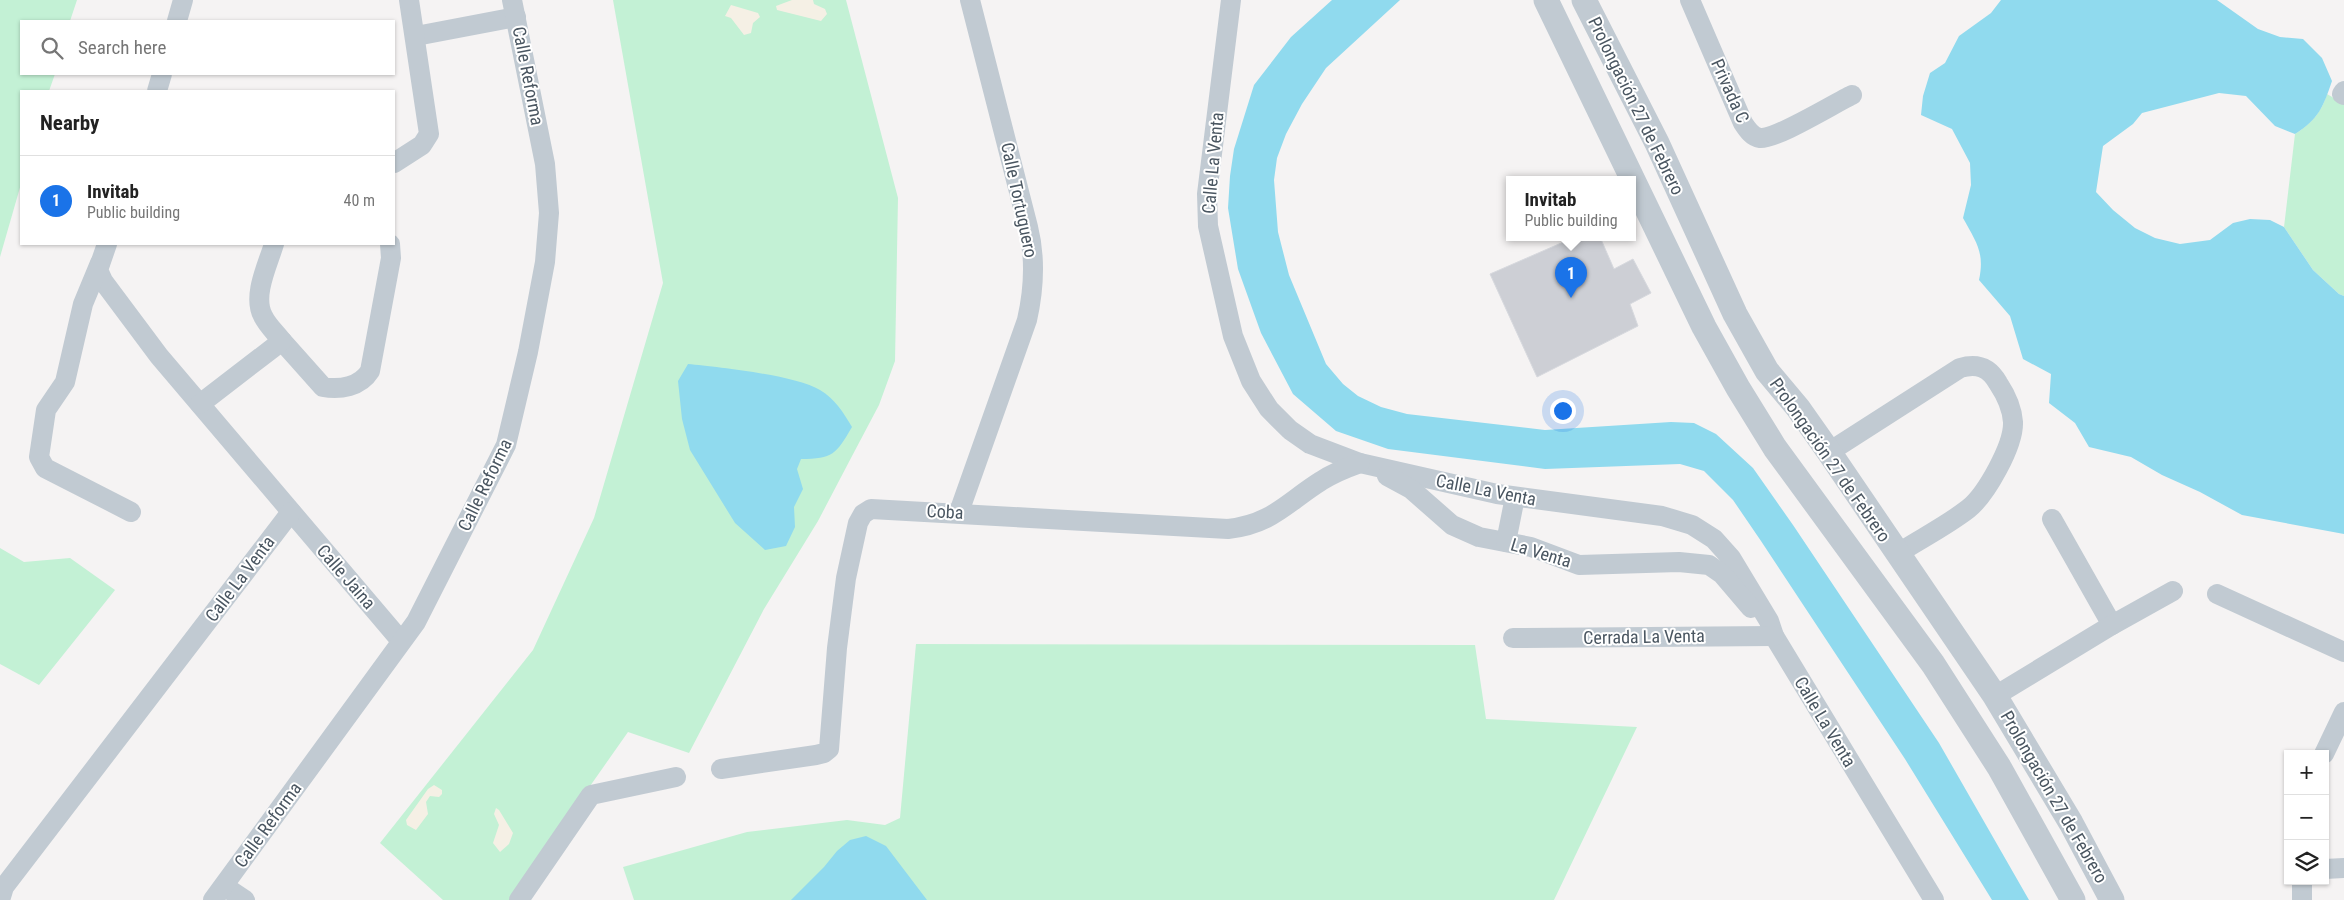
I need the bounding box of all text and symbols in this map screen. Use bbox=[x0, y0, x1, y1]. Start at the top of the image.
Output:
street label: Prolongación 27 de Febrero bbox=[1584, 13, 1689, 198]
search box bbox=[20, 20, 395, 75]
street label: Calle Reforma bbox=[509, 25, 548, 127]
icon: search bbox=[38, 34, 66, 62]
text: Search here bbox=[78, 36, 166, 59]
street label: Privada C bbox=[1707, 56, 1754, 126]
text: Nearby bbox=[40, 111, 99, 135]
street label: Calle La Venta bbox=[1198, 111, 1227, 215]
street label: Calle Tortuguero bbox=[997, 140, 1042, 259]
popup bbox=[1506, 176, 1636, 241]
text: Invitab bbox=[87, 180, 139, 203]
text: Invitab bbox=[1524, 188, 1576, 211]
text: 1 bbox=[52, 191, 60, 210]
text: 40 m bbox=[343, 191, 375, 210]
text: Public building bbox=[87, 203, 180, 222]
text: Public building bbox=[1524, 211, 1618, 230]
pin: 1 bbox=[1555, 257, 1587, 298]
street label: Prolongación 27 de Febrero bbox=[1766, 374, 1895, 546]
your location bbox=[1550, 398, 1576, 424]
street label: Calle Reforma bbox=[453, 435, 516, 534]
street label: Calle La Venta bbox=[1434, 469, 1538, 510]
street label: Coba bbox=[926, 500, 964, 523]
street label: Calle La Venta bbox=[201, 532, 279, 626]
street label: La Venta bbox=[1508, 533, 1574, 572]
street label: Calle Jaina bbox=[313, 540, 380, 613]
street label: Cerrada La Venta bbox=[1583, 625, 1705, 648]
street label: Calle La Venta bbox=[1790, 673, 1861, 771]
street label: Prolongación 27 de Febrero bbox=[1997, 707, 2112, 887]
map controls bbox=[2284, 750, 2329, 885]
button: + bbox=[2284, 750, 2329, 795]
street label: Calle Reforma bbox=[230, 778, 305, 871]
button: − bbox=[2284, 795, 2329, 840]
button: layers bbox=[2284, 840, 2329, 885]

